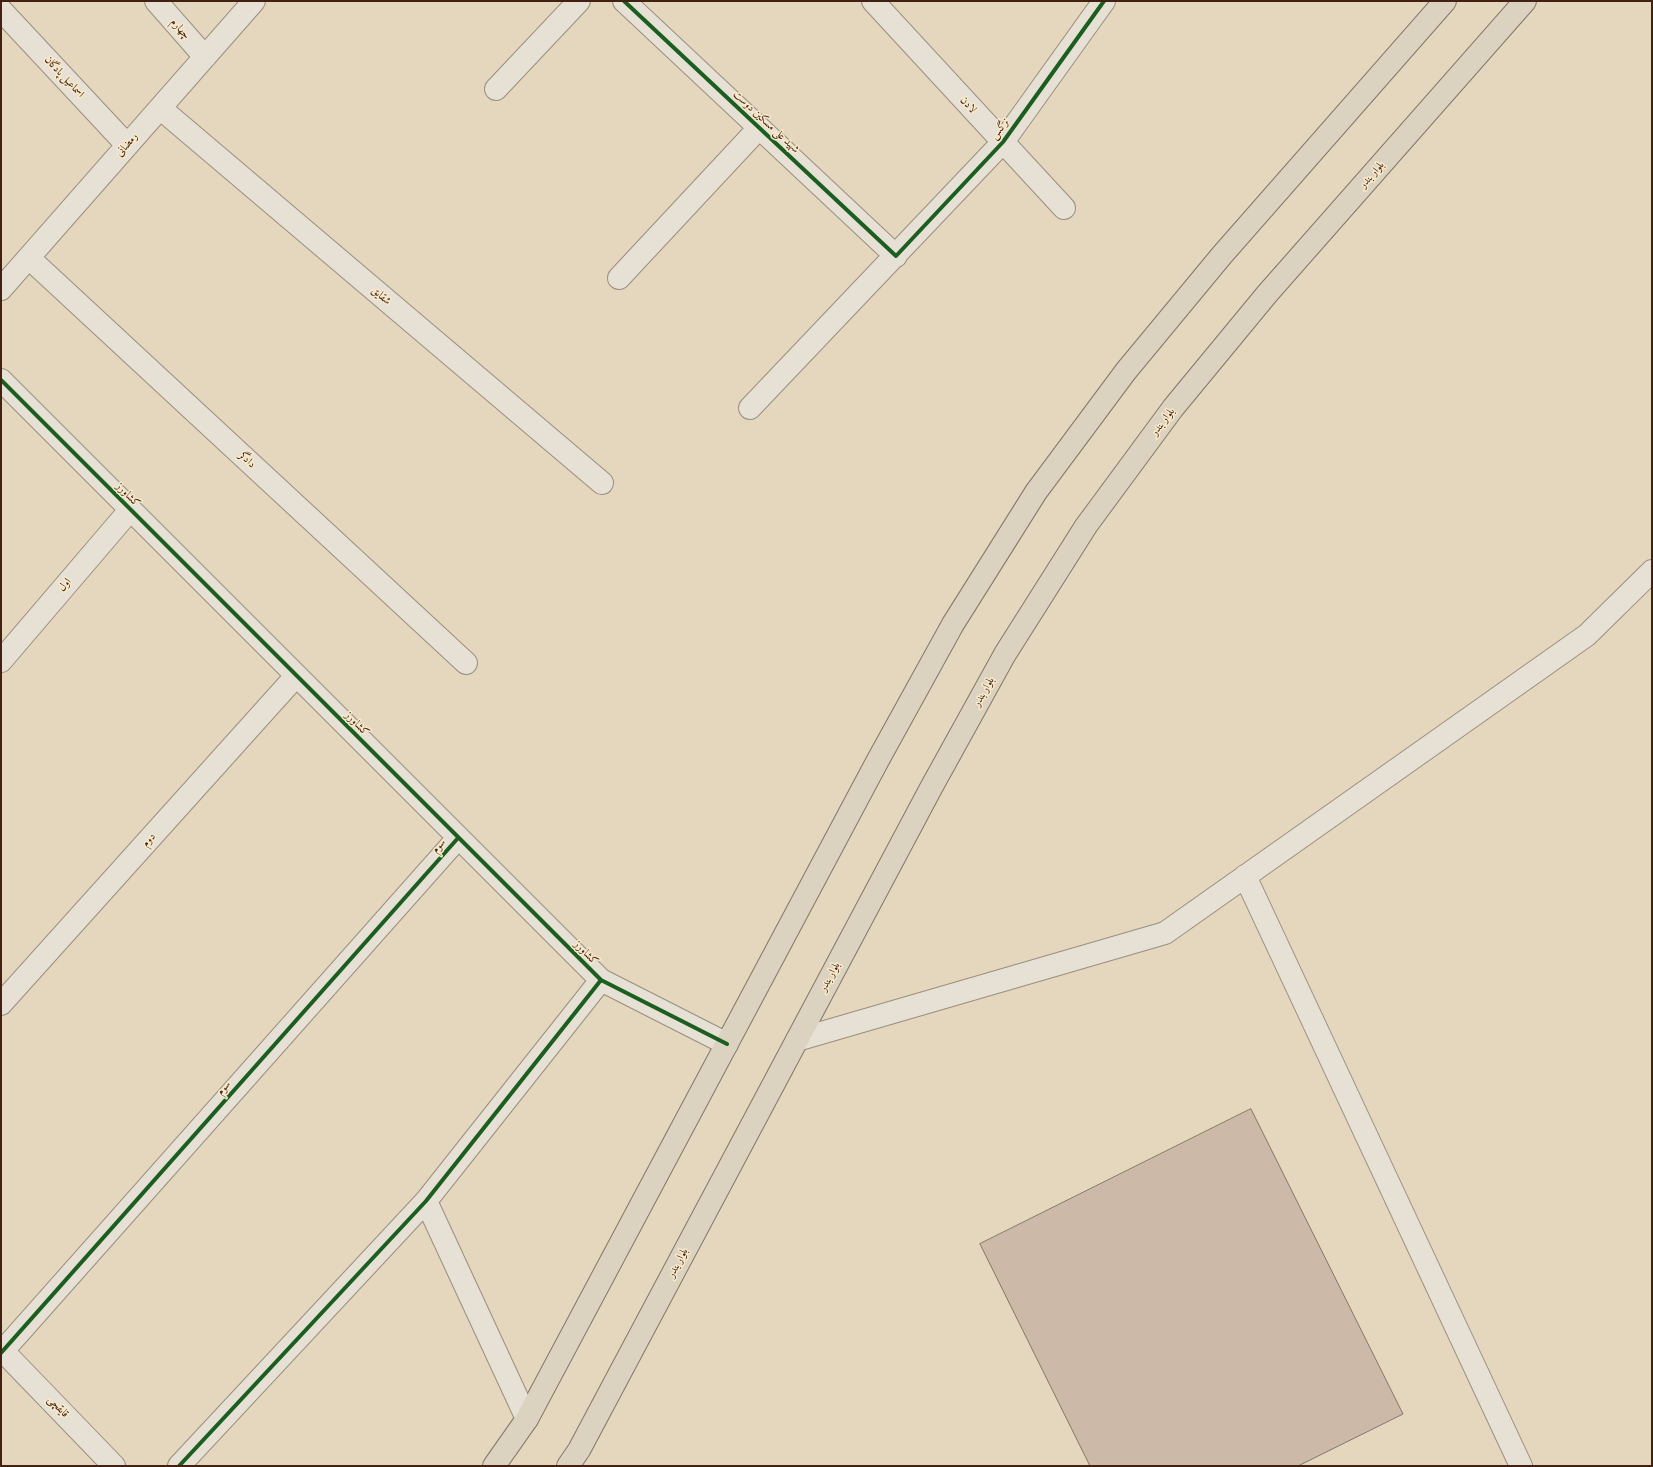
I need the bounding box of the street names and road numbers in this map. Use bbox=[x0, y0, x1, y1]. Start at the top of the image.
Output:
street label: چهارم bbox=[167, 16, 193, 42]
street label: اسماعیل پادگان bbox=[41, 53, 87, 101]
street label: شهید علی مسکین دوست bbox=[730, 88, 802, 156]
street label: لادن bbox=[957, 94, 979, 116]
street label: نرگس bbox=[988, 116, 1012, 142]
street label: رمضانی bbox=[113, 130, 141, 160]
street label: بلوار بندر bbox=[1357, 159, 1387, 191]
street label: شقایق bbox=[368, 284, 394, 308]
street label: بلوار بندر bbox=[1148, 405, 1178, 439]
street label: دادگر bbox=[236, 449, 258, 471]
street label: کشاورز bbox=[113, 480, 143, 510]
street label: اول bbox=[56, 576, 74, 594]
street label: بلوار بندر bbox=[971, 675, 997, 709]
street label: کشاورز bbox=[342, 709, 372, 739]
street label: دوم bbox=[139, 830, 159, 850]
street label: سوم bbox=[429, 836, 449, 856]
street label: کشاورز bbox=[571, 938, 601, 968]
street label: بلوار بندر bbox=[817, 960, 843, 994]
street label: سوم bbox=[214, 1078, 234, 1098]
street label: بلوار بندر bbox=[665, 1246, 691, 1280]
street label: قایقچی bbox=[45, 1393, 71, 1421]

